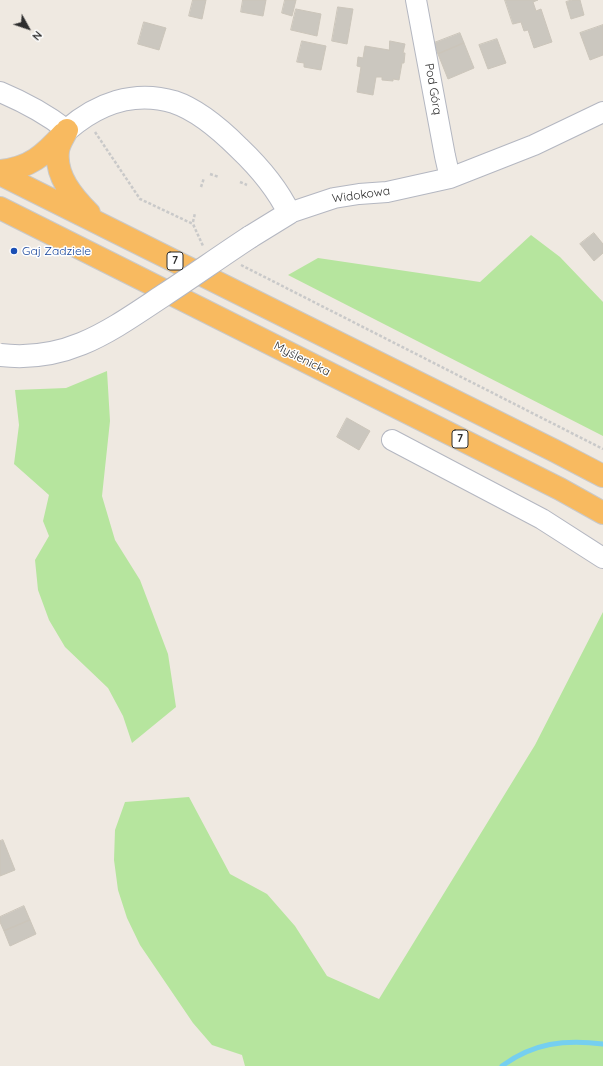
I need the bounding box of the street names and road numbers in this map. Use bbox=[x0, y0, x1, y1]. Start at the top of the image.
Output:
street label: Pod Górą bbox=[421, 62, 445, 116]
street label: Widokowa bbox=[331, 184, 391, 206]
road number: 7 bbox=[167, 252, 183, 270]
street label: Myślenicka bbox=[271, 339, 333, 379]
road number: 7 bbox=[452, 430, 468, 448]

